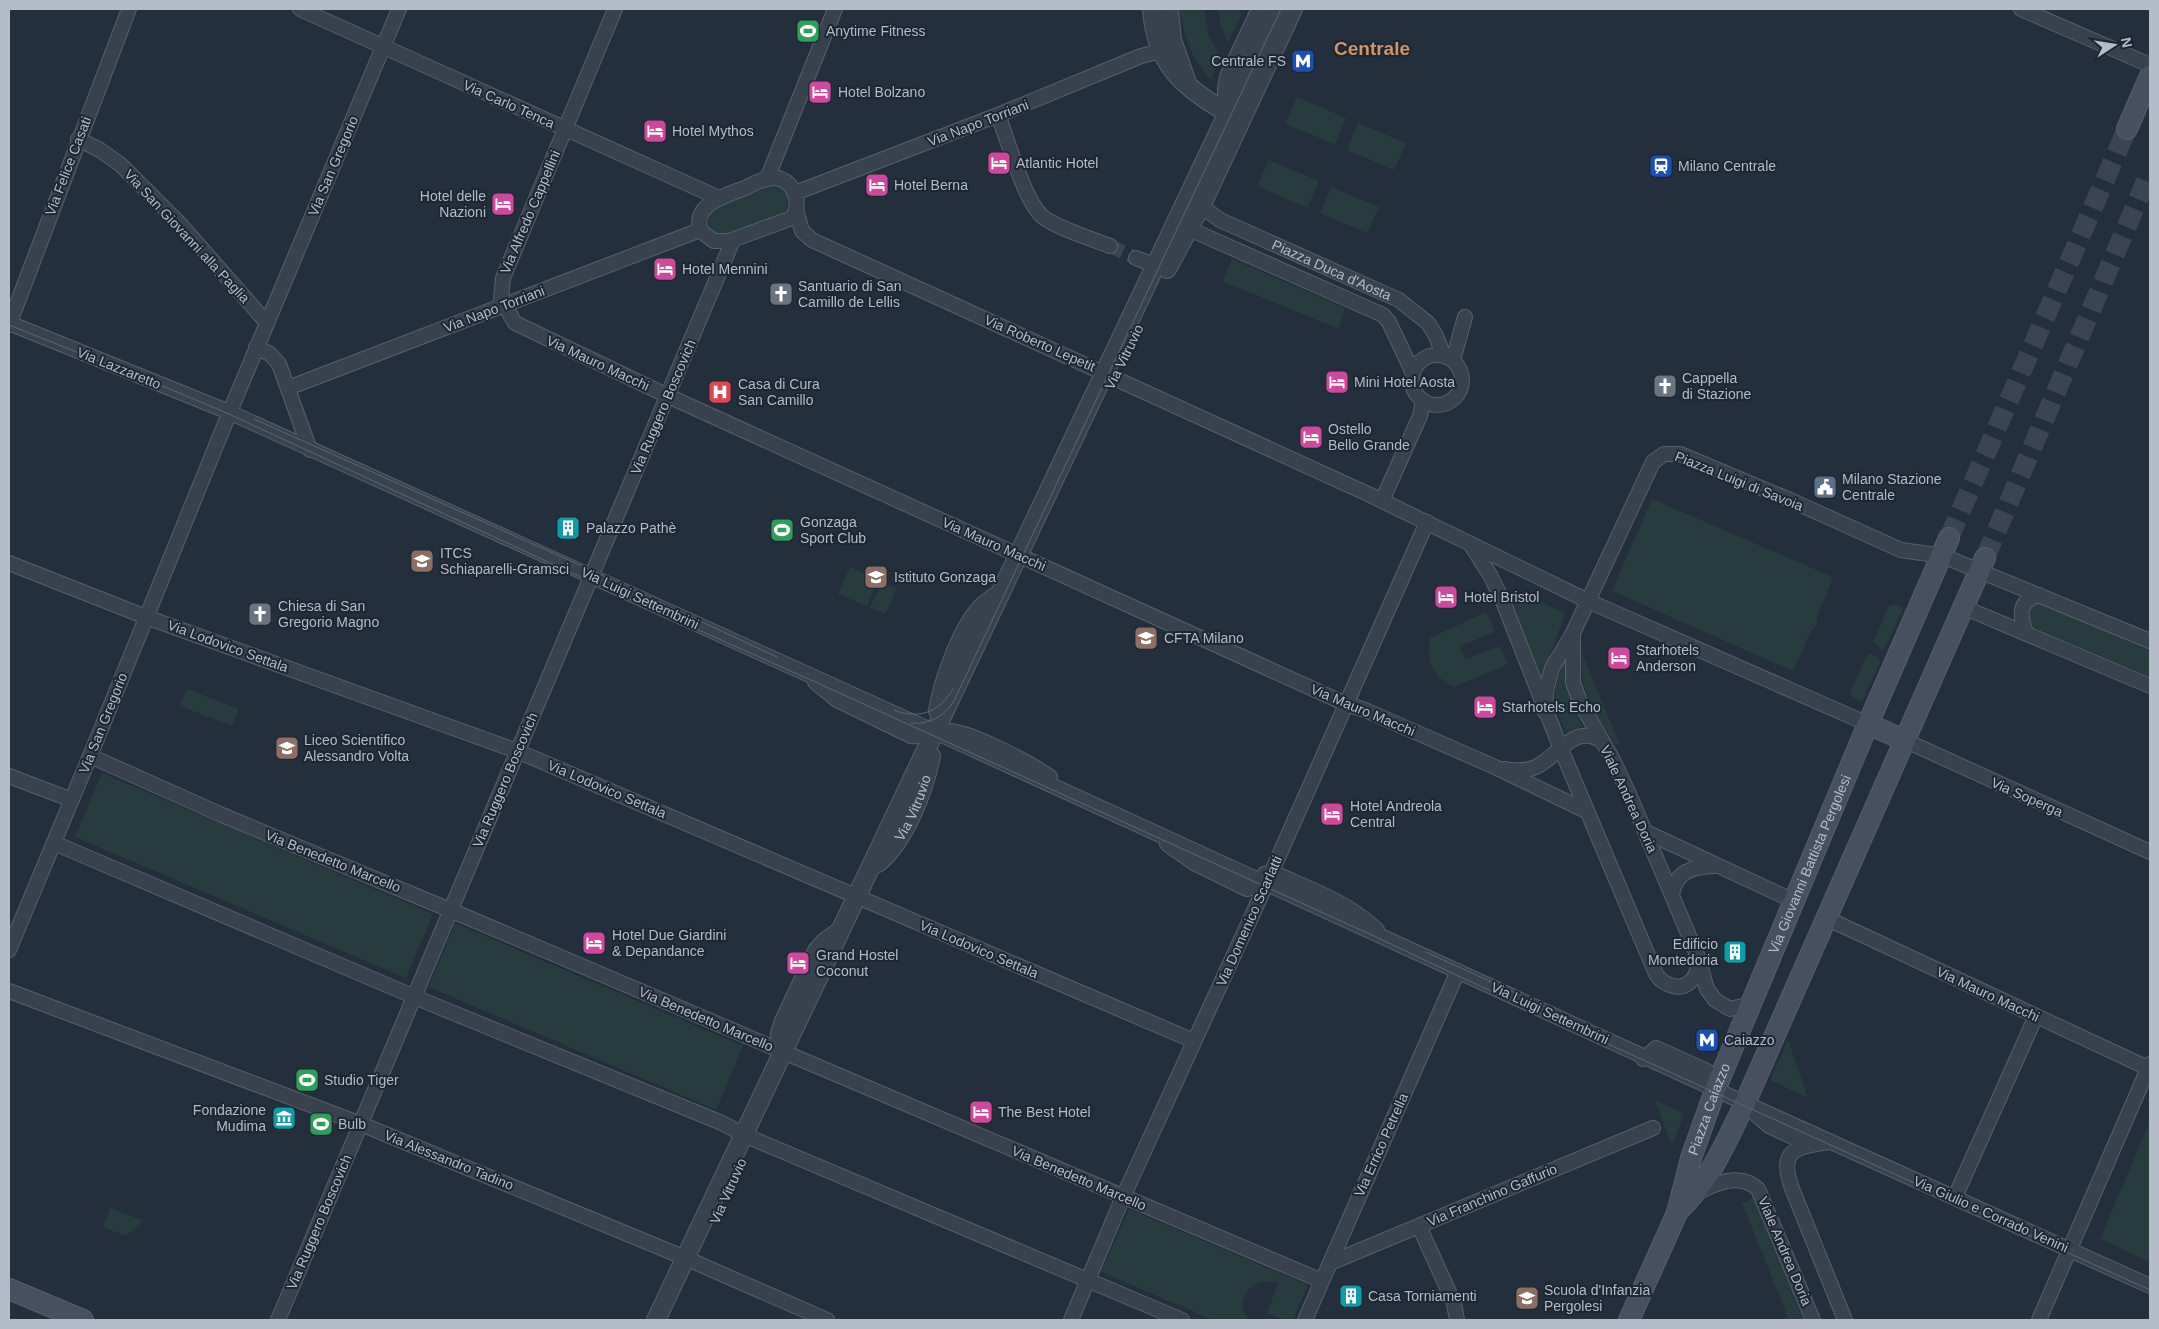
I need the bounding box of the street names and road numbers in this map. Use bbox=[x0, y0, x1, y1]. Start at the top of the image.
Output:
street label: Via Carlo Tenca bbox=[461, 77, 557, 131]
street label: Via Napo Torriani bbox=[925, 96, 1031, 150]
street label: Via San Gregorio bbox=[305, 113, 361, 218]
street label: Via Felice Casati bbox=[42, 114, 94, 218]
street label: Via Alfredo Cappellini bbox=[497, 148, 563, 276]
street label: Via San Giovanni alla Paglia bbox=[121, 166, 253, 306]
street label: Piazza Duca d'Aosta bbox=[1270, 236, 1394, 304]
street label: Via Napo Torriani bbox=[441, 282, 547, 336]
street label: Via Roberto Lepetit bbox=[982, 311, 1098, 375]
street label: Via Vitruvio bbox=[1101, 322, 1147, 392]
street label: Via Mauro Macchi bbox=[544, 332, 652, 394]
street label: Via Ruggero Boscovich bbox=[627, 337, 699, 477]
street label: Via Lazzaretto bbox=[75, 344, 164, 392]
street label: Piazza Luigi di Savoia bbox=[1672, 448, 1806, 514]
street label: Via Mauro Macchi bbox=[940, 514, 1048, 574]
street label: Via Luigi Settembrini bbox=[579, 564, 701, 632]
street label: Via Lodovico Settala bbox=[165, 617, 291, 675]
street label: Via San Gregorio bbox=[76, 670, 131, 776]
street label: Via Mauro Macchi bbox=[1308, 681, 1418, 739]
street label: Via Ruggero Boscovich bbox=[469, 710, 541, 850]
street label: Viale Andrea Doria bbox=[1597, 743, 1661, 855]
street label: Via Lodovico Settala bbox=[545, 757, 669, 821]
street label: Via Giovanni Battista Pergolesi bbox=[1765, 772, 1854, 956]
street label: Via Vitruvio bbox=[891, 773, 934, 844]
street label: Via Soperga bbox=[1989, 774, 2066, 820]
street label: Via Benedetto Marcello bbox=[263, 827, 403, 896]
street label: Via Domenico Scarlatti bbox=[1213, 853, 1285, 989]
street label: Via Lodovico Settala bbox=[917, 917, 1041, 981]
street label: Via Mauro Macchi bbox=[1934, 963, 2042, 1025]
street label: Via Luigi Settembrini bbox=[1489, 979, 1611, 1047]
street label: Via Benedetto Marcello bbox=[636, 983, 776, 1055]
street label: Piazza Caiazzo bbox=[1685, 1061, 1733, 1157]
street label: Via Errico Petrella bbox=[1351, 1090, 1411, 1199]
street label: Via Alessandro Tadino bbox=[382, 1127, 516, 1193]
street label: Via Benedetto Marcello bbox=[1009, 1142, 1149, 1214]
street label: Via Ruggero Boscovich bbox=[283, 1152, 355, 1292]
street label: Via Vitruvio bbox=[706, 1155, 750, 1226]
street label: Via Franchino Gaffurio bbox=[1425, 1160, 1560, 1230]
street label: Via Giulio e Corrado Venini bbox=[1911, 1173, 2071, 1255]
street label: Viale Andrea Doria bbox=[1755, 1194, 1815, 1308]

